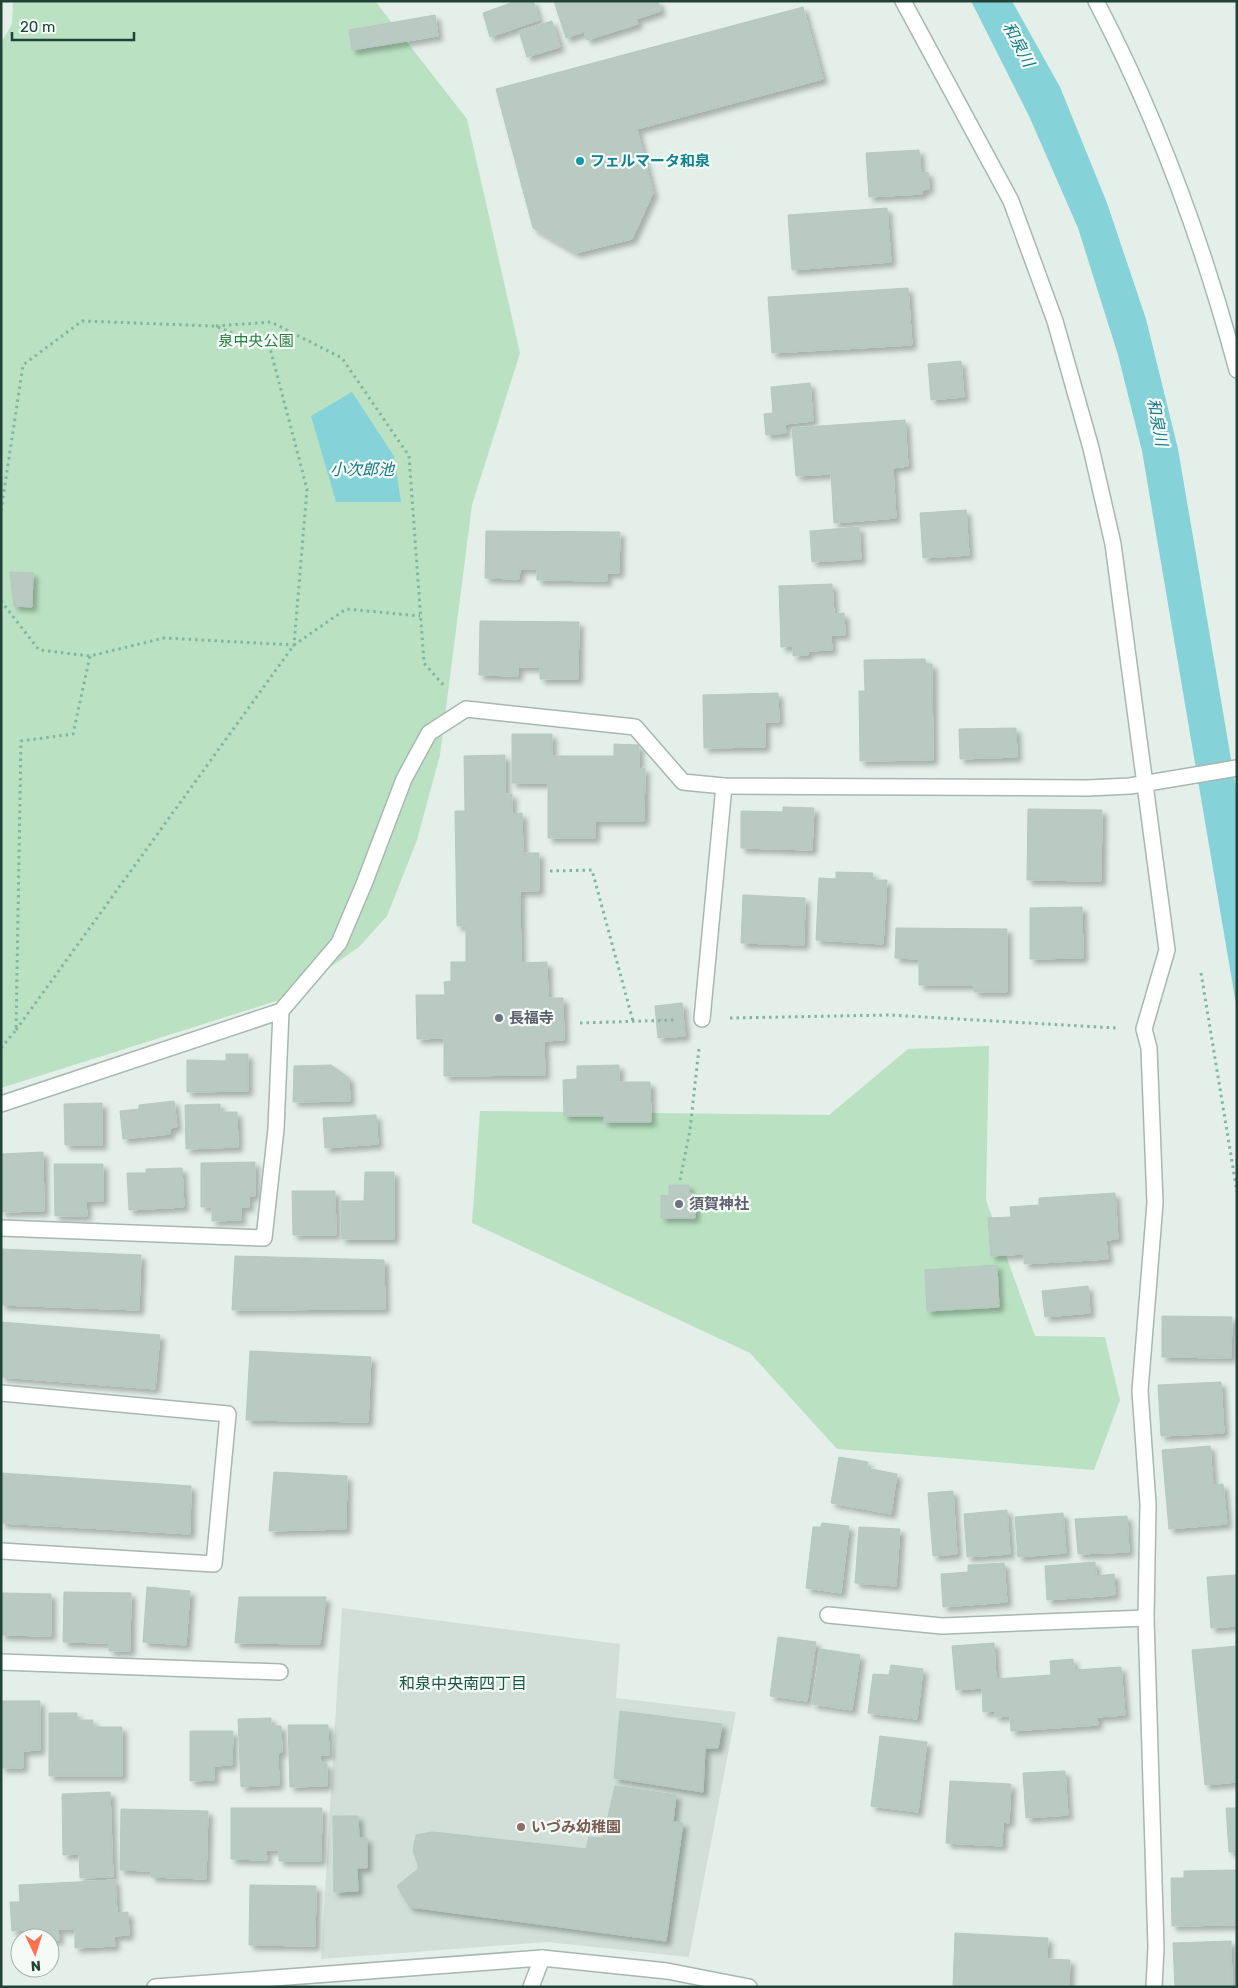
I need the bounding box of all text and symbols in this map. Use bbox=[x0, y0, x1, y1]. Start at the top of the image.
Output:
scale bar bbox=[12, 10, 135, 42]
text: 20 m bbox=[20, 18, 55, 36]
water label: 和泉川 bbox=[999, 19, 1039, 72]
place label: フェルマータ和泉 bbox=[590, 152, 710, 170]
marker: フェルマータ和泉 bbox=[574, 155, 586, 167]
park label: 泉中央公園 bbox=[218, 332, 294, 350]
water label: 和泉川 bbox=[1144, 397, 1172, 449]
water label: 小次郎池 bbox=[330, 460, 396, 479]
place label: 長福寺 bbox=[509, 1009, 554, 1027]
marker: 長福寺 bbox=[493, 1012, 505, 1024]
place label: 須賀神社 bbox=[689, 1195, 749, 1213]
marker: 須賀神社 bbox=[673, 1198, 685, 1210]
district label: 和泉中央南四丁目 bbox=[399, 1674, 527, 1693]
place label: いづみ幼稚園 bbox=[531, 1818, 621, 1836]
marker: いづみ幼稚園 bbox=[515, 1821, 527, 1833]
north arrow bbox=[10, 1928, 60, 1978]
text: N bbox=[30, 1957, 41, 1974]

